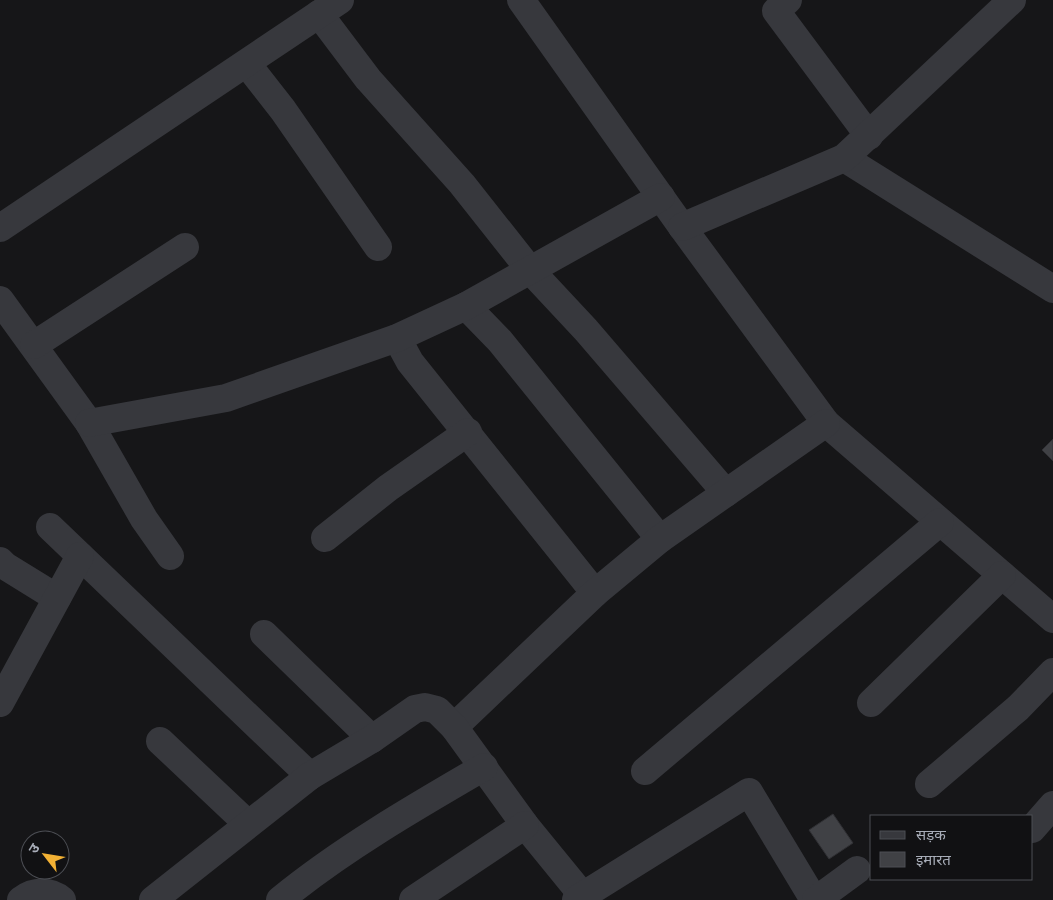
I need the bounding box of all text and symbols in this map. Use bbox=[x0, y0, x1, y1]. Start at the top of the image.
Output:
legend bbox=[870, 815, 1033, 880]
text: सड़क bbox=[916, 824, 946, 845]
north arrow bbox=[20, 830, 70, 880]
text: उ bbox=[24, 839, 44, 856]
text: इमारत bbox=[916, 849, 951, 870]

